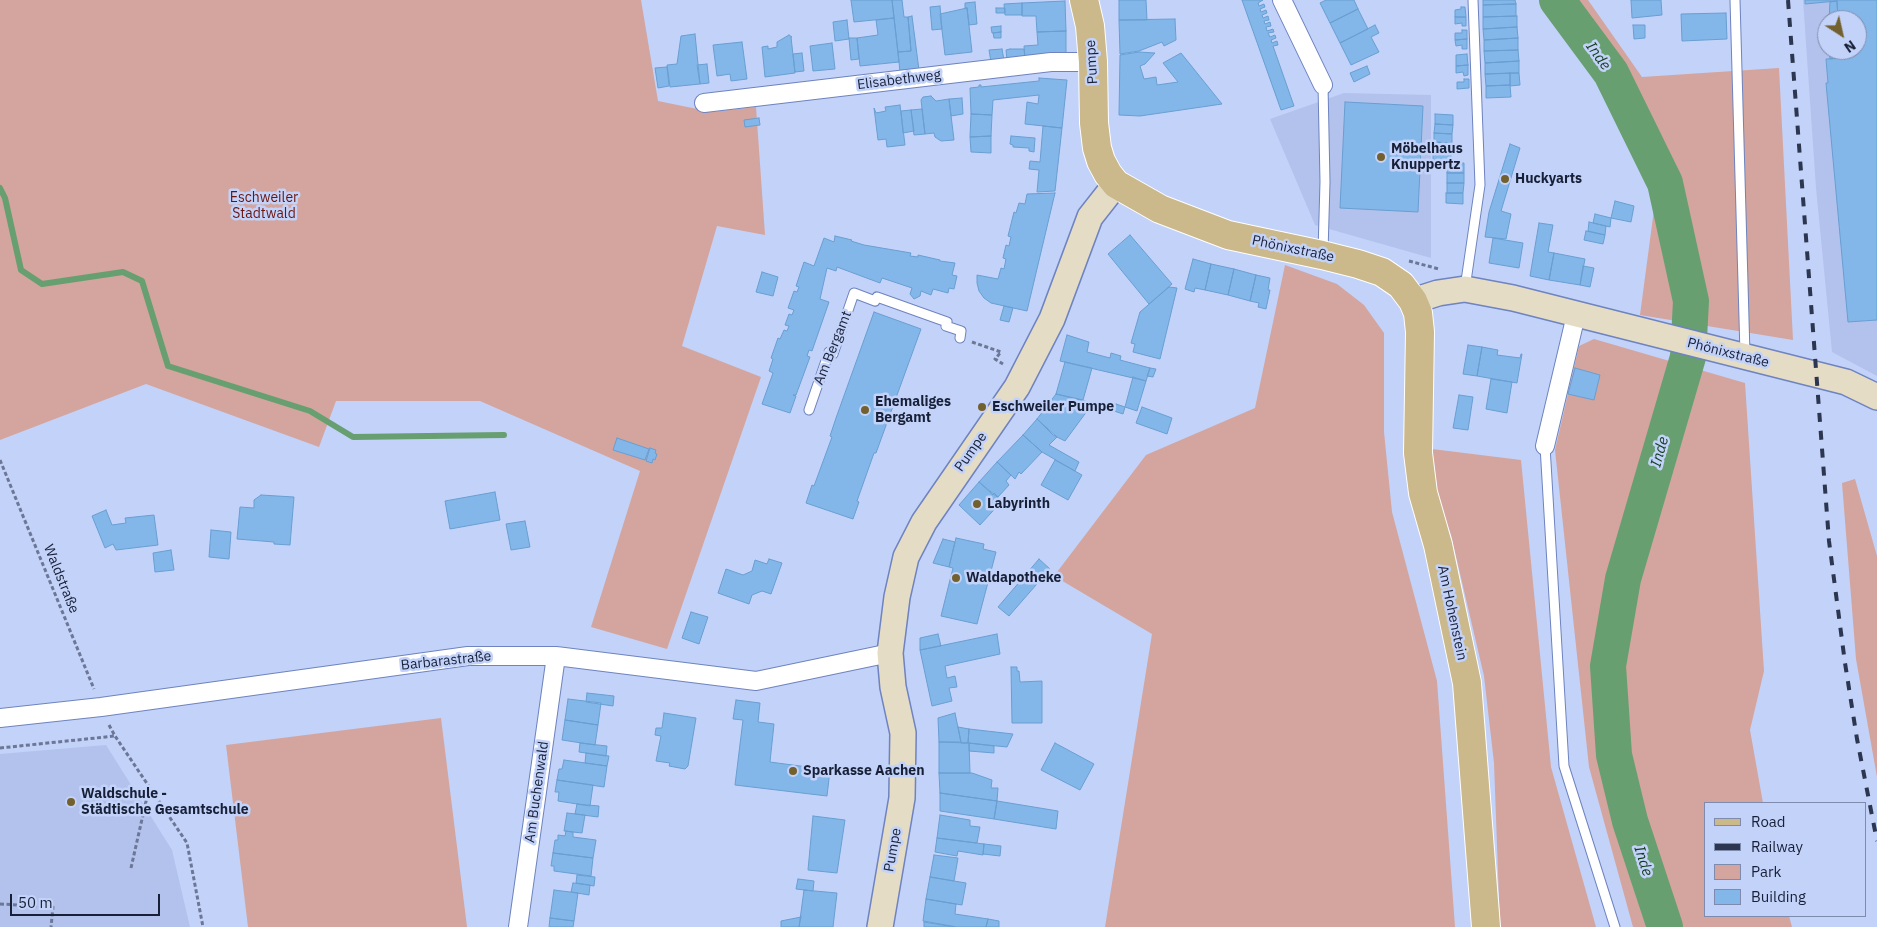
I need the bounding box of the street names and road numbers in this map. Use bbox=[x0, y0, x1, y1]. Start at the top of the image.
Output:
street label: Pumpe bbox=[1082, 39, 1102, 85]
street label: Elisabethweg bbox=[856, 67, 942, 93]
street label: Phönixstraße bbox=[1250, 232, 1336, 266]
street label: Am Bergamt bbox=[811, 309, 855, 387]
street label: Phönixstraße bbox=[1685, 335, 1771, 371]
street label: Pumpe bbox=[951, 429, 991, 475]
street label: Waldstraße bbox=[40, 542, 82, 616]
street label: Am Hohenstein bbox=[1434, 564, 1470, 662]
street label: Barbarastraße bbox=[400, 648, 492, 674]
street label: Am Buchenwald bbox=[522, 740, 552, 844]
street label: Pumpe bbox=[881, 827, 905, 873]

